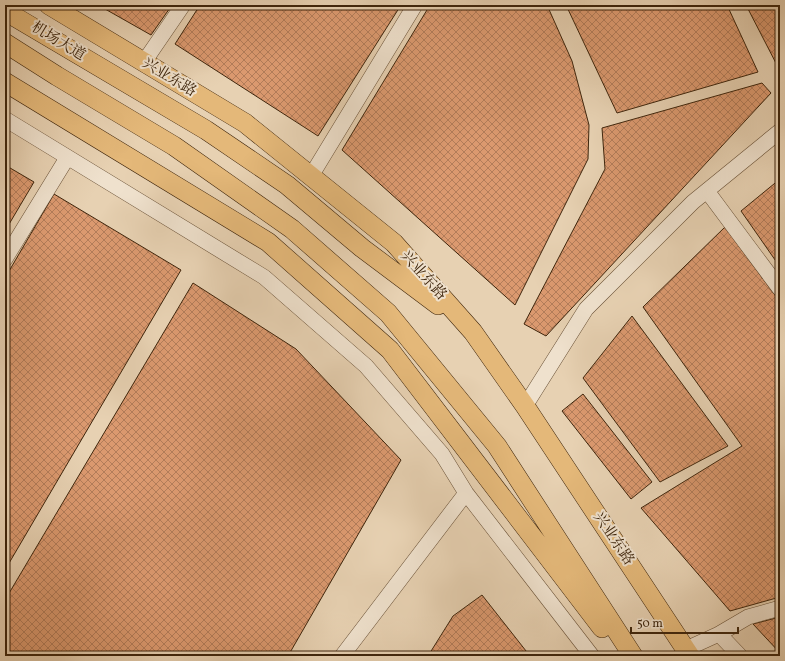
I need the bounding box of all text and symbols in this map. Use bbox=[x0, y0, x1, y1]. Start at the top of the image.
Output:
street label: 机场大道 bbox=[27, 18, 89, 66]
street label: 兴业东路 bbox=[138, 54, 200, 102]
street label: 兴业东路 bbox=[395, 247, 451, 305]
street label: 兴业东路 bbox=[588, 508, 638, 570]
scale bar bbox=[631, 609, 738, 635]
text: 50 m bbox=[637, 616, 663, 632]

